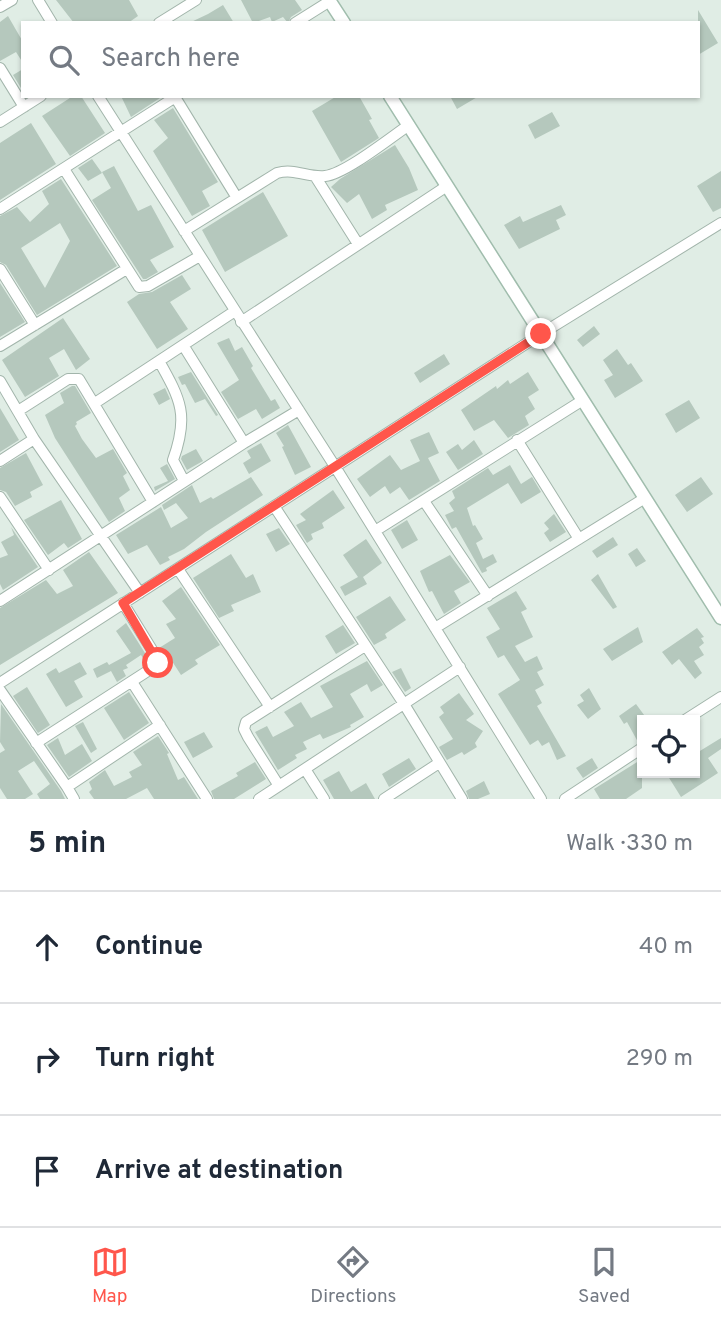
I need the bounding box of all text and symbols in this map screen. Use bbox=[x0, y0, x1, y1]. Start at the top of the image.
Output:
search box bbox=[21, 21, 700, 98]
icon: search bbox=[45, 41, 83, 79]
text: Search here bbox=[101, 43, 240, 76]
route end bbox=[525, 318, 556, 349]
route start bbox=[142, 647, 173, 678]
map controls bbox=[637, 715, 700, 778]
button: locate bbox=[637, 715, 700, 778]
text: 5 min bbox=[28, 826, 106, 863]
text: Walk · 330 m bbox=[566, 830, 693, 859]
icon: ahead bbox=[28, 928, 66, 966]
text: Continue bbox=[95, 931, 203, 964]
text: 40 m bbox=[639, 933, 693, 962]
icon: right bbox=[28, 1040, 66, 1078]
text: Turn right bbox=[95, 1043, 215, 1076]
text: 290 m bbox=[626, 1045, 693, 1074]
icon: arrive bbox=[28, 1152, 66, 1190]
text: Arrive at destination bbox=[95, 1155, 343, 1188]
tab: Map bbox=[91, 1243, 129, 1309]
tab: Directions bbox=[310, 1243, 397, 1309]
tab: Saved bbox=[578, 1243, 630, 1309]

